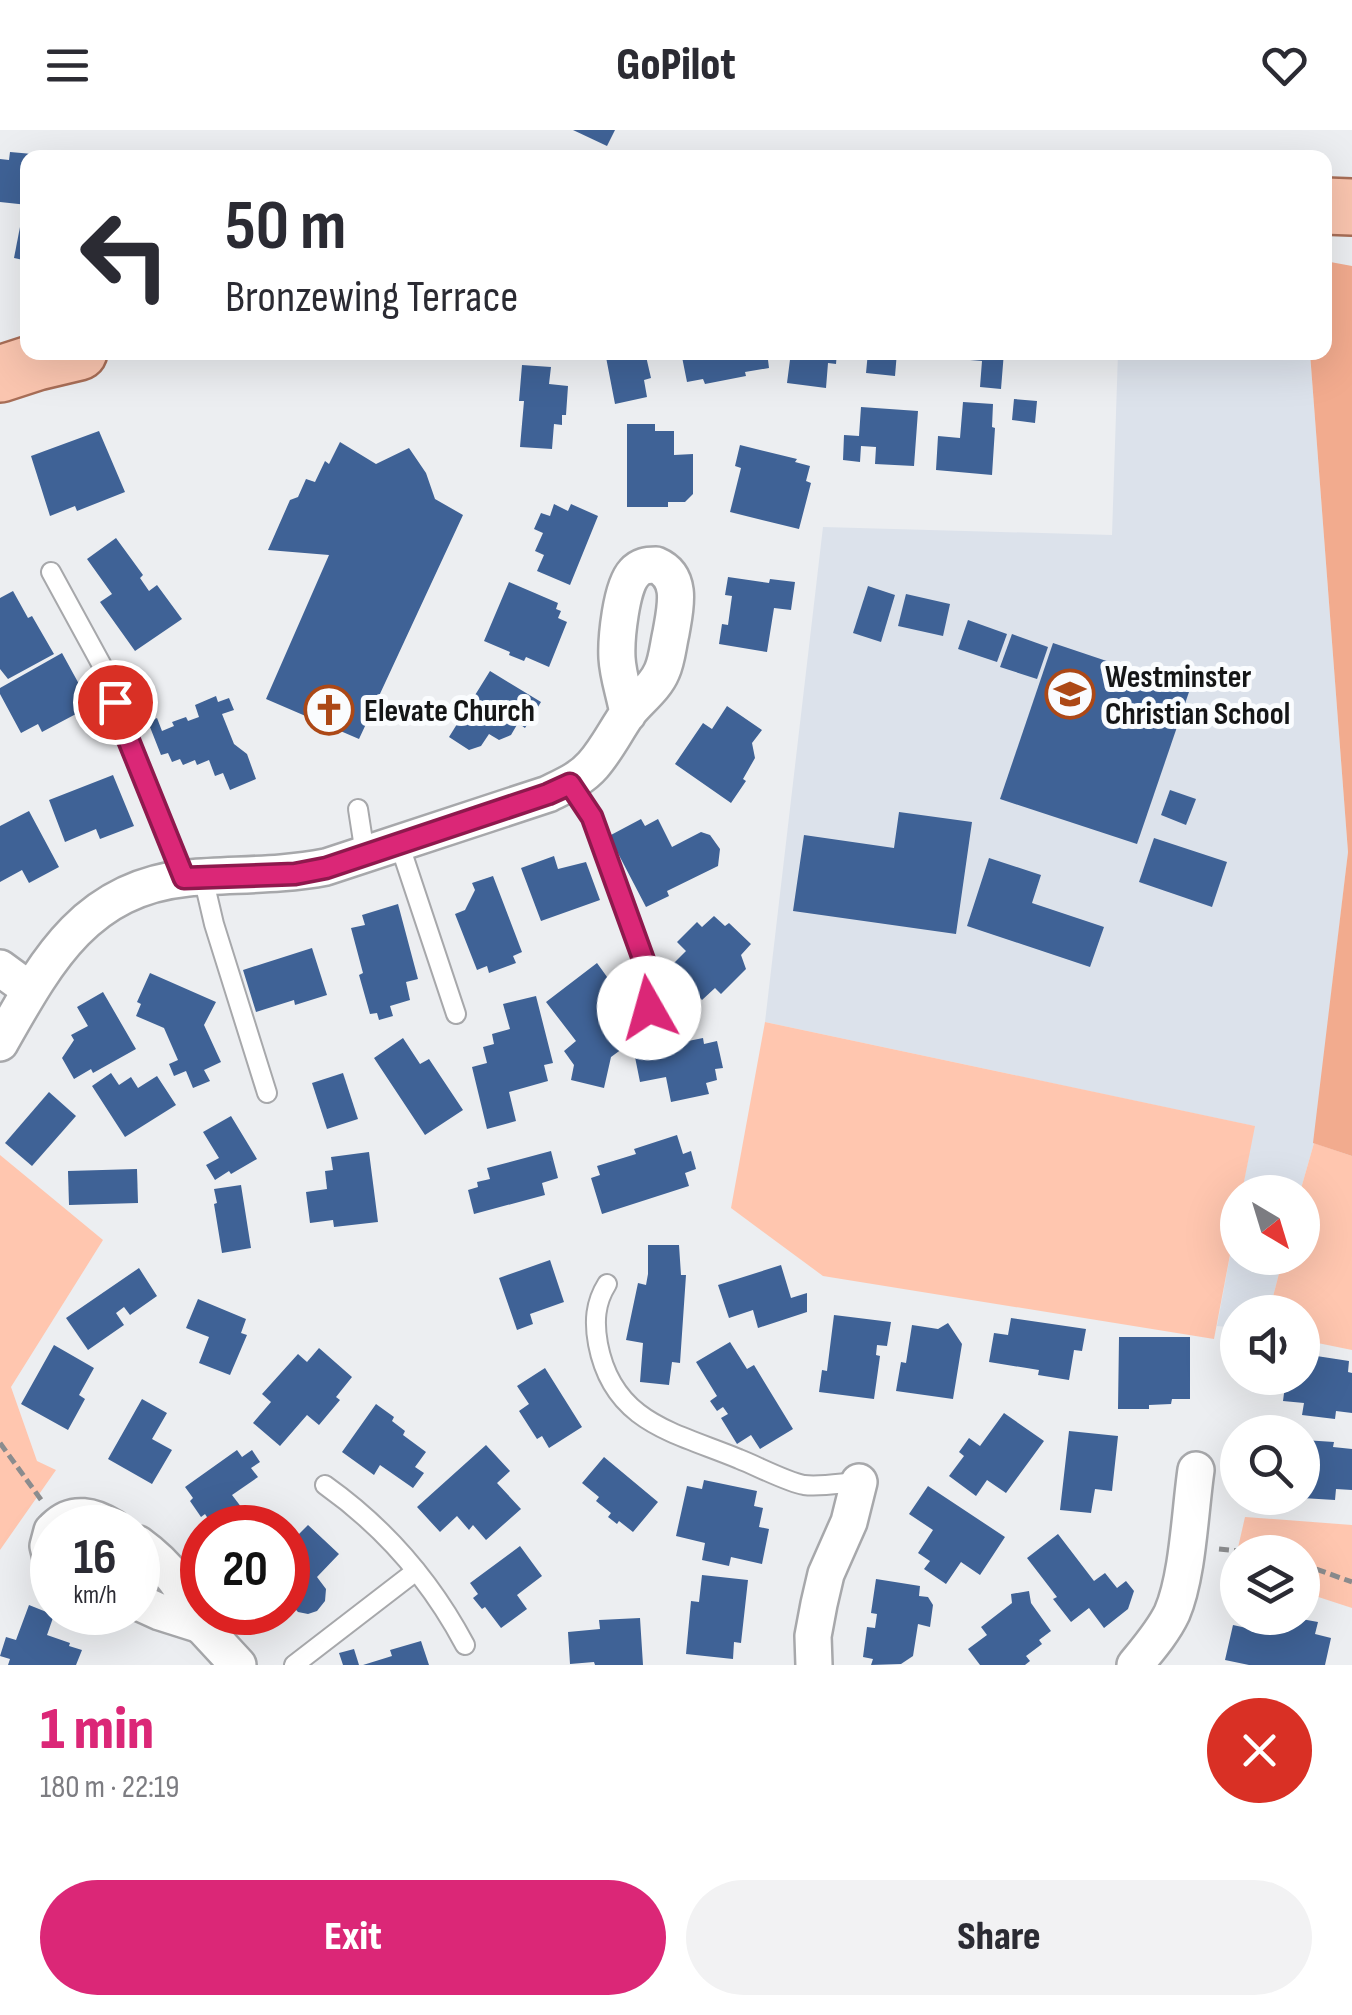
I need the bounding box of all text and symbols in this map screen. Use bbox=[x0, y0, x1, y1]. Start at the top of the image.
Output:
icon: menu bbox=[40, 38, 95, 93]
text: GoPilot bbox=[616, 38, 736, 93]
icon: heart bbox=[1257, 38, 1312, 93]
text: 50 m bbox=[225, 185, 346, 269]
icon: left bbox=[60, 190, 190, 320]
text: Bronzewing Terrace bbox=[225, 270, 518, 325]
place label: Westminster Christian School bbox=[1105, 658, 1290, 734]
pin bbox=[73, 660, 158, 745]
school or university icon: Westminster Christian School bbox=[1044, 668, 1096, 720]
icon: arrive bbox=[88, 675, 143, 730]
church icon: Elevate Church bbox=[303, 684, 355, 736]
place label: Elevate Church bbox=[364, 692, 535, 731]
position arrow bbox=[597, 956, 701, 1060]
north arrow bbox=[1220, 1175, 1320, 1275]
map controls bbox=[1220, 1175, 1320, 1635]
button: sound bbox=[1220, 1295, 1320, 1395]
button: search bbox=[1220, 1415, 1320, 1515]
speed limit sign: 20 bbox=[180, 1505, 310, 1635]
text: 16 bbox=[73, 1528, 117, 1588]
button: layers bbox=[1220, 1535, 1320, 1635]
text: km/h bbox=[73, 1580, 117, 1611]
text: 1 min bbox=[40, 1694, 154, 1766]
button: close bbox=[1207, 1698, 1312, 1803]
text: 180 m · 22:19 bbox=[40, 1768, 180, 1807]
button: Exit bbox=[40, 1880, 666, 1995]
button: Share bbox=[686, 1880, 1312, 1995]

